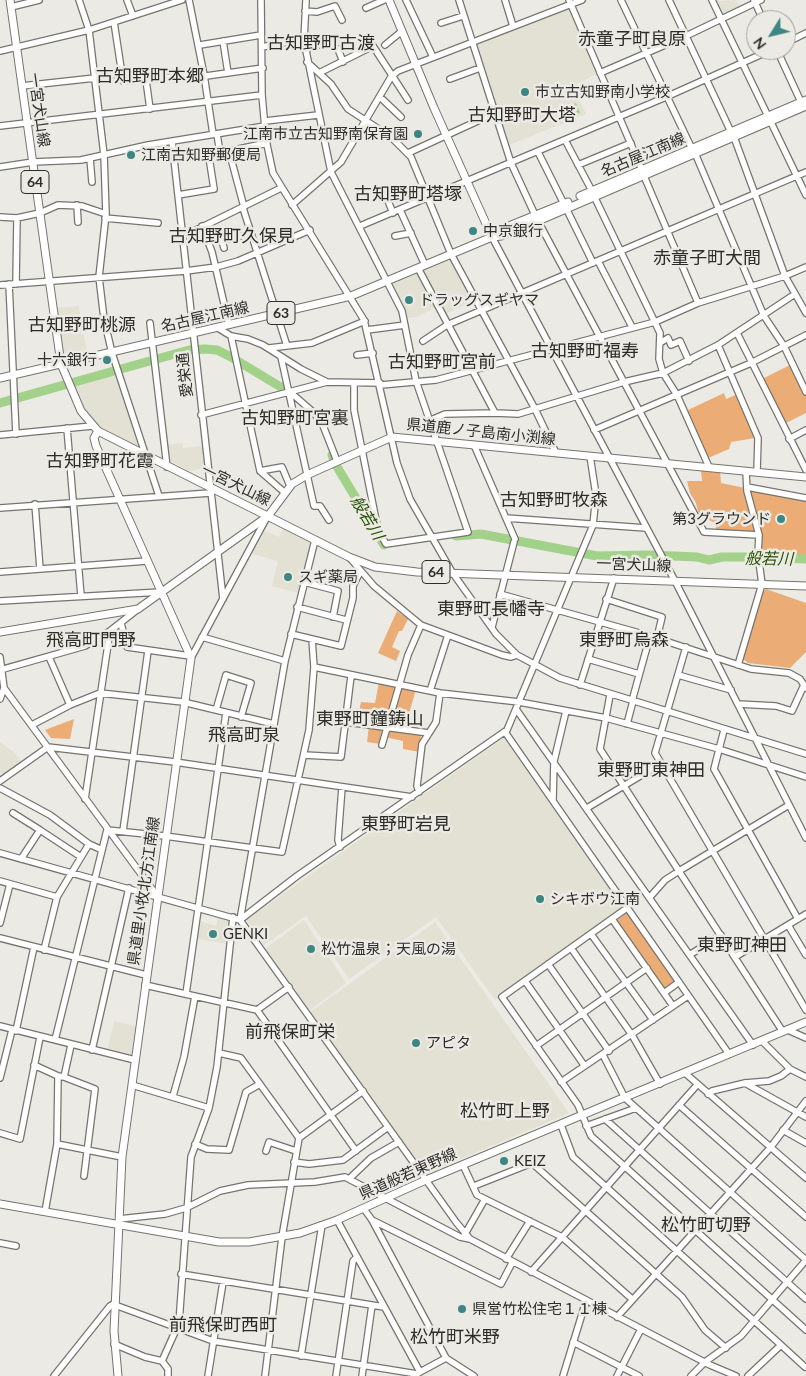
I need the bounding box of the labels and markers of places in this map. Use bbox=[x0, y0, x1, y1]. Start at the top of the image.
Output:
place label: 市立古知野南小学校 bbox=[535, 83, 670, 101]
marker: 市立古知野南小学校 bbox=[519, 86, 531, 98]
place label: 江南市立古知野南保育園 bbox=[243, 125, 408, 143]
marker: 江南市立古知野南保育園 bbox=[412, 128, 424, 140]
place label: 江南古知野郵便局 bbox=[141, 146, 261, 164]
marker: 江南古知野郵便局 bbox=[125, 149, 137, 161]
place label: 中京銀行 bbox=[483, 222, 543, 240]
marker: 中京銀行 bbox=[467, 225, 479, 237]
place label: ドラッグスギヤマ bbox=[419, 291, 539, 309]
marker: ドラッグスギヤマ bbox=[403, 294, 415, 306]
place label: 十六銀行 bbox=[37, 351, 97, 369]
marker: 十六銀行 bbox=[101, 354, 113, 366]
place label: 第3グラウンド bbox=[672, 510, 771, 528]
marker: 第3グラウンド bbox=[775, 513, 787, 525]
place label: スギ薬局 bbox=[298, 568, 358, 586]
marker: スギ薬局 bbox=[282, 571, 294, 583]
place label: シキボウ江南 bbox=[550, 890, 640, 908]
marker: シキボウ江南 bbox=[534, 893, 546, 905]
place label: GENKI bbox=[223, 925, 268, 943]
marker: GENKI bbox=[207, 928, 219, 940]
place label: 松竹温泉；天風の湯 bbox=[321, 940, 456, 958]
marker: 松竹温泉；天風の湯 bbox=[305, 943, 317, 955]
place label: アピタ bbox=[426, 1034, 471, 1052]
marker: アピタ bbox=[410, 1037, 422, 1049]
place label: KEIZ bbox=[514, 1152, 546, 1170]
marker: KEIZ bbox=[498, 1155, 510, 1167]
place label: 県営竹松住宅１１棟 bbox=[472, 1300, 607, 1318]
marker: 県営竹松住宅１１棟 bbox=[456, 1303, 468, 1315]

